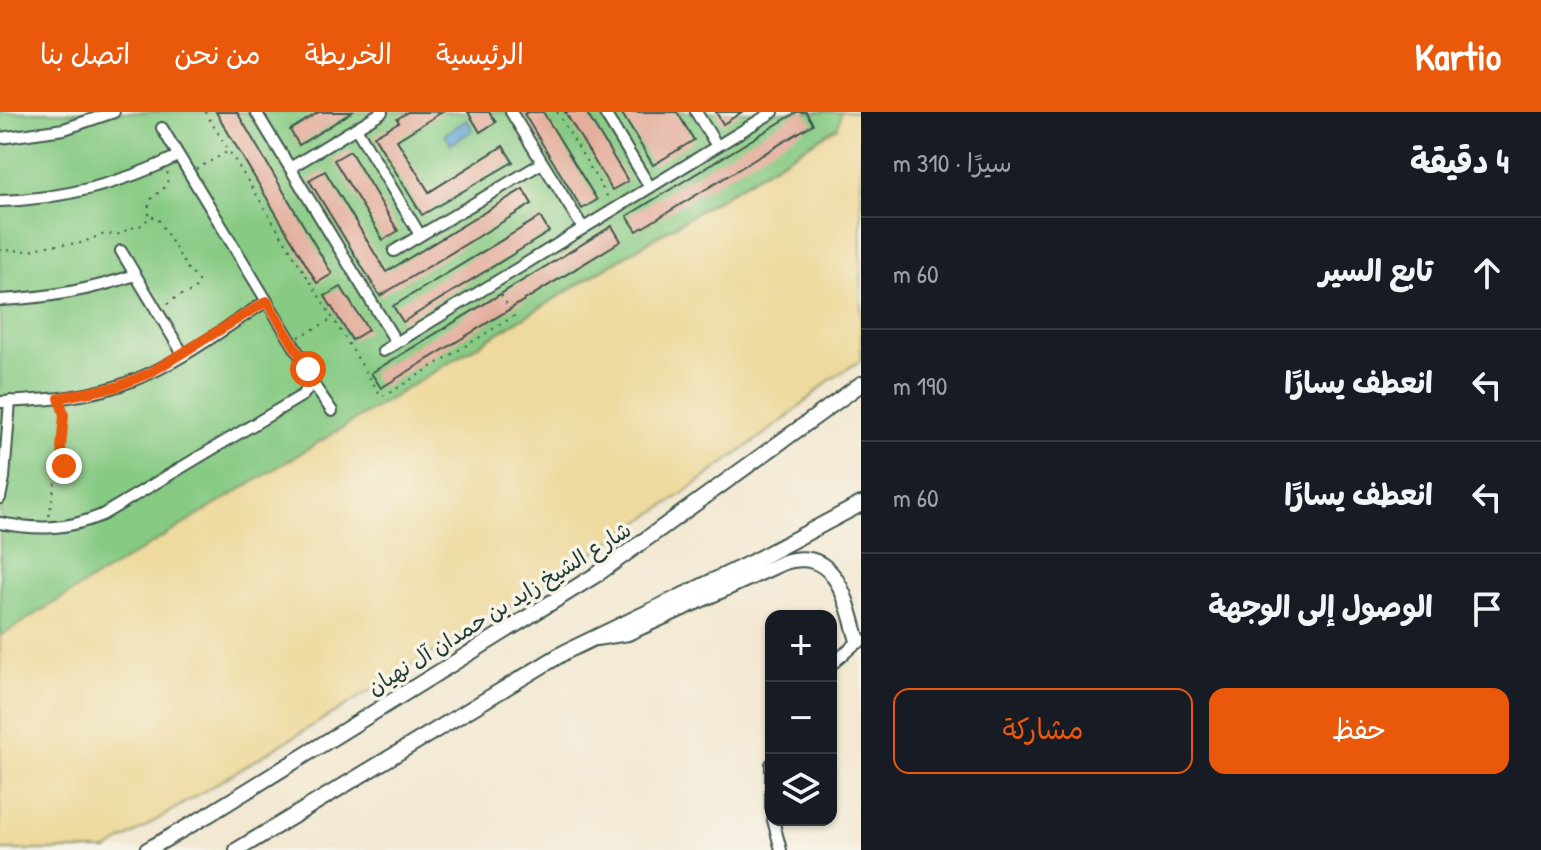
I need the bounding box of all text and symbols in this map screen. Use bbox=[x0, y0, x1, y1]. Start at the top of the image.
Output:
text: Kartio bbox=[1415, 30, 1501, 82]
text: اتصل بنا bbox=[40, 35, 130, 73]
text: من نحن bbox=[174, 35, 261, 73]
text: الخريطة bbox=[305, 35, 392, 73]
text: الرئيسية bbox=[436, 35, 524, 73]
text: 4 دقيقة bbox=[1410, 138, 1509, 184]
text: سيرًا · 310 m bbox=[893, 145, 1012, 180]
text: تابع السير bbox=[1319, 250, 1433, 290]
icon: ahead bbox=[1465, 251, 1509, 295]
text: 60 m bbox=[893, 256, 939, 291]
route start bbox=[290, 351, 326, 387]
text: انعطف يسارًا bbox=[1284, 362, 1433, 402]
icon: left bbox=[1465, 363, 1509, 407]
text: 190 m bbox=[893, 368, 947, 403]
route end bbox=[46, 448, 82, 484]
text: انعطف يسارًا bbox=[1284, 474, 1433, 514]
icon: left bbox=[1465, 475, 1509, 519]
text: 60 m bbox=[893, 480, 939, 515]
street label: شارع الشيخ زايد بن حمدان آل نهيان bbox=[361, 514, 637, 703]
text: الوصول إلى الوجهة bbox=[1208, 586, 1433, 626]
icon: arrive bbox=[1465, 587, 1509, 631]
map controls bbox=[765, 610, 837, 826]
button: + bbox=[765, 610, 837, 682]
button: − bbox=[765, 682, 837, 754]
button: مشاركة bbox=[893, 688, 1193, 774]
button: حفظ bbox=[1209, 688, 1509, 774]
button: layers bbox=[765, 754, 837, 826]

